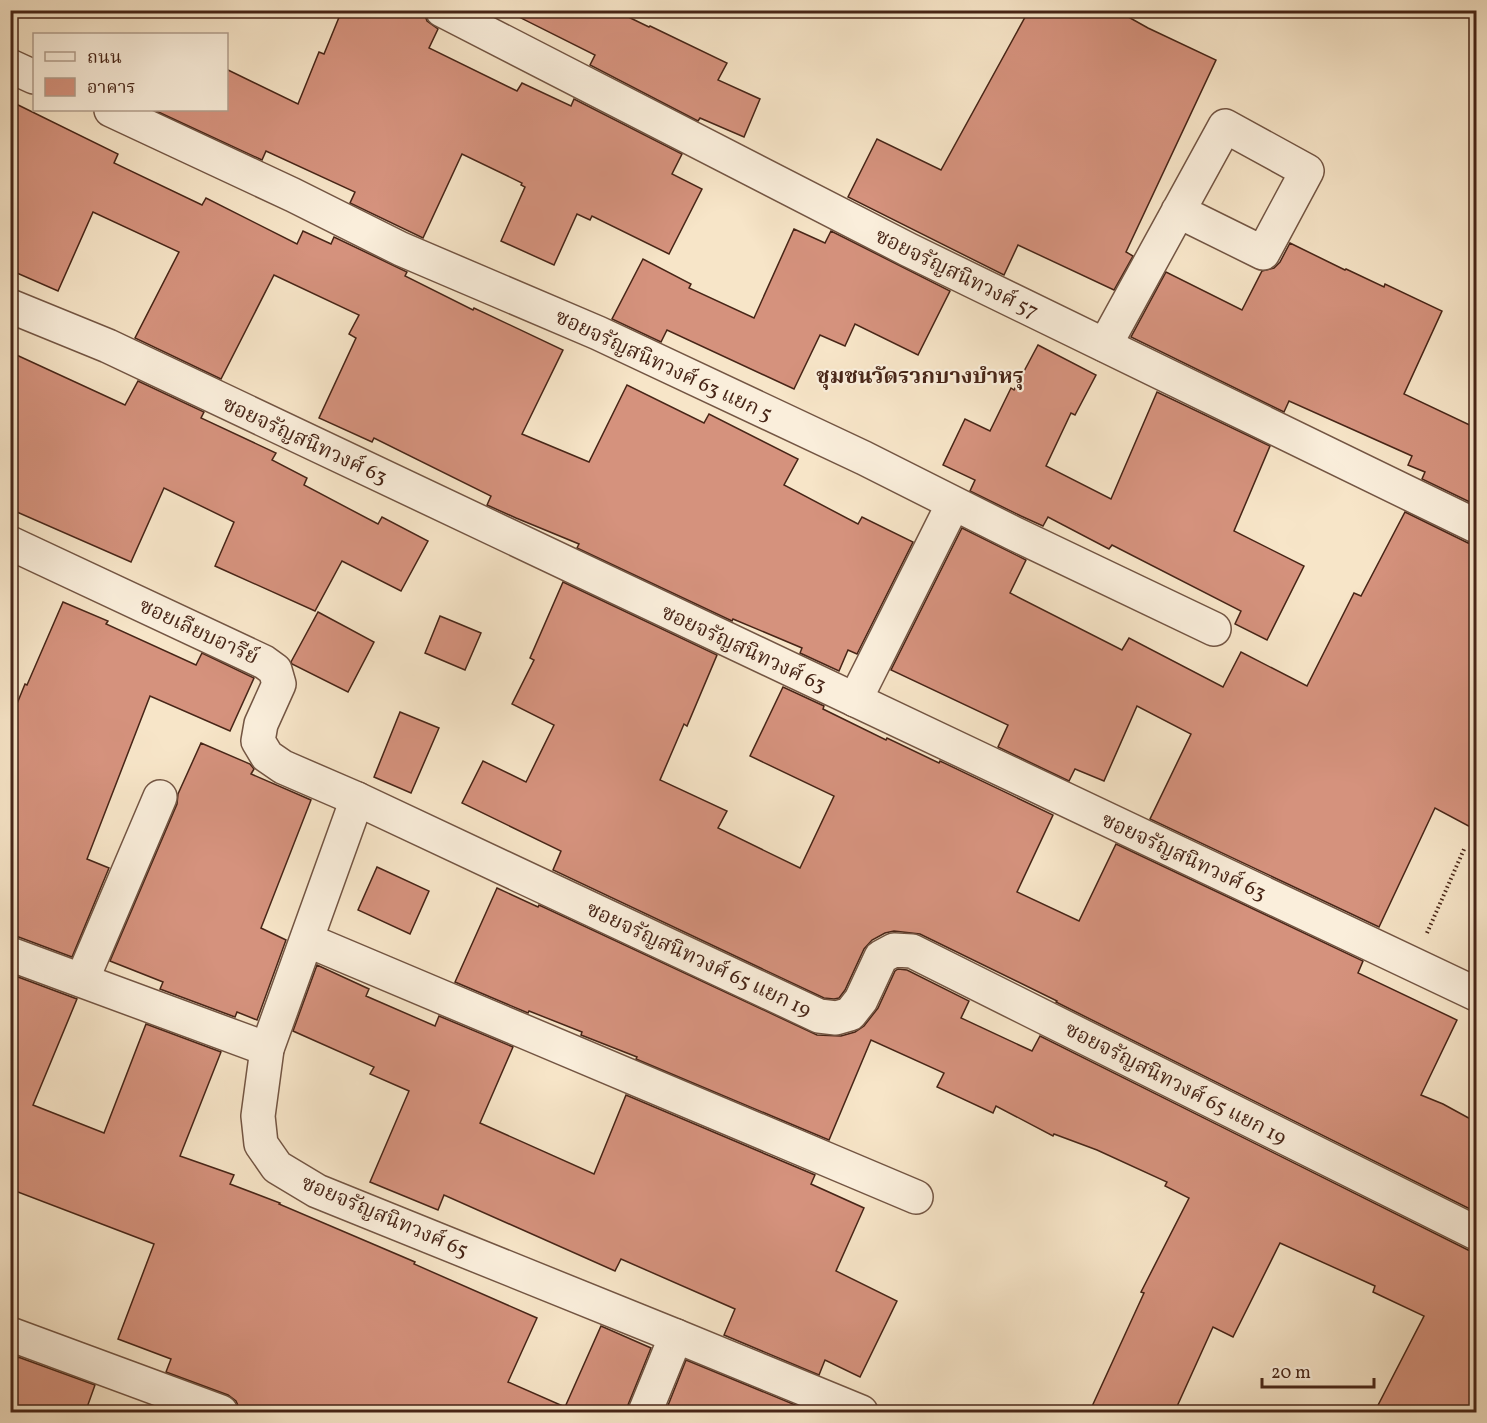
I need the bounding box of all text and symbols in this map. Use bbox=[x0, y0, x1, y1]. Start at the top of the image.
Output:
legend bbox=[33, 33, 228, 111]
text: ถนน bbox=[87, 46, 122, 71]
text: อาคาร bbox=[87, 76, 136, 101]
street label: ซอยจรัญสนิทวงศ์ 57 bbox=[870, 222, 1043, 326]
street label: ซอยจรัญสนิทวงศ์ 63 แยก 5 bbox=[550, 303, 777, 429]
district label: ชุมชนวัดรวกบางบำหรุ bbox=[816, 362, 1024, 393]
street label: ซอยจรัญสนิทวงศ์ 63 bbox=[217, 390, 392, 492]
street label: ซอยเลียบอารีย์ bbox=[134, 592, 263, 673]
street label: ซอยจรัญสนิทวงศ์ 63 bbox=[656, 598, 831, 700]
street label: ซอยจรัญสนิทวงศ์ 63 bbox=[1096, 806, 1271, 908]
street label: ซอยจรัญสนิทวงศ์ 65 แยก 19 bbox=[581, 895, 816, 1025]
street label: ซอยจรัญสนิทวงศ์ 65 แยก 19 bbox=[1060, 1016, 1291, 1153]
street label: ซอยจรัญสนิทวงศ์ 65 bbox=[296, 1169, 472, 1266]
scale bar bbox=[1262, 1351, 1374, 1389]
text: 20 m bbox=[1271, 1361, 1311, 1386]

